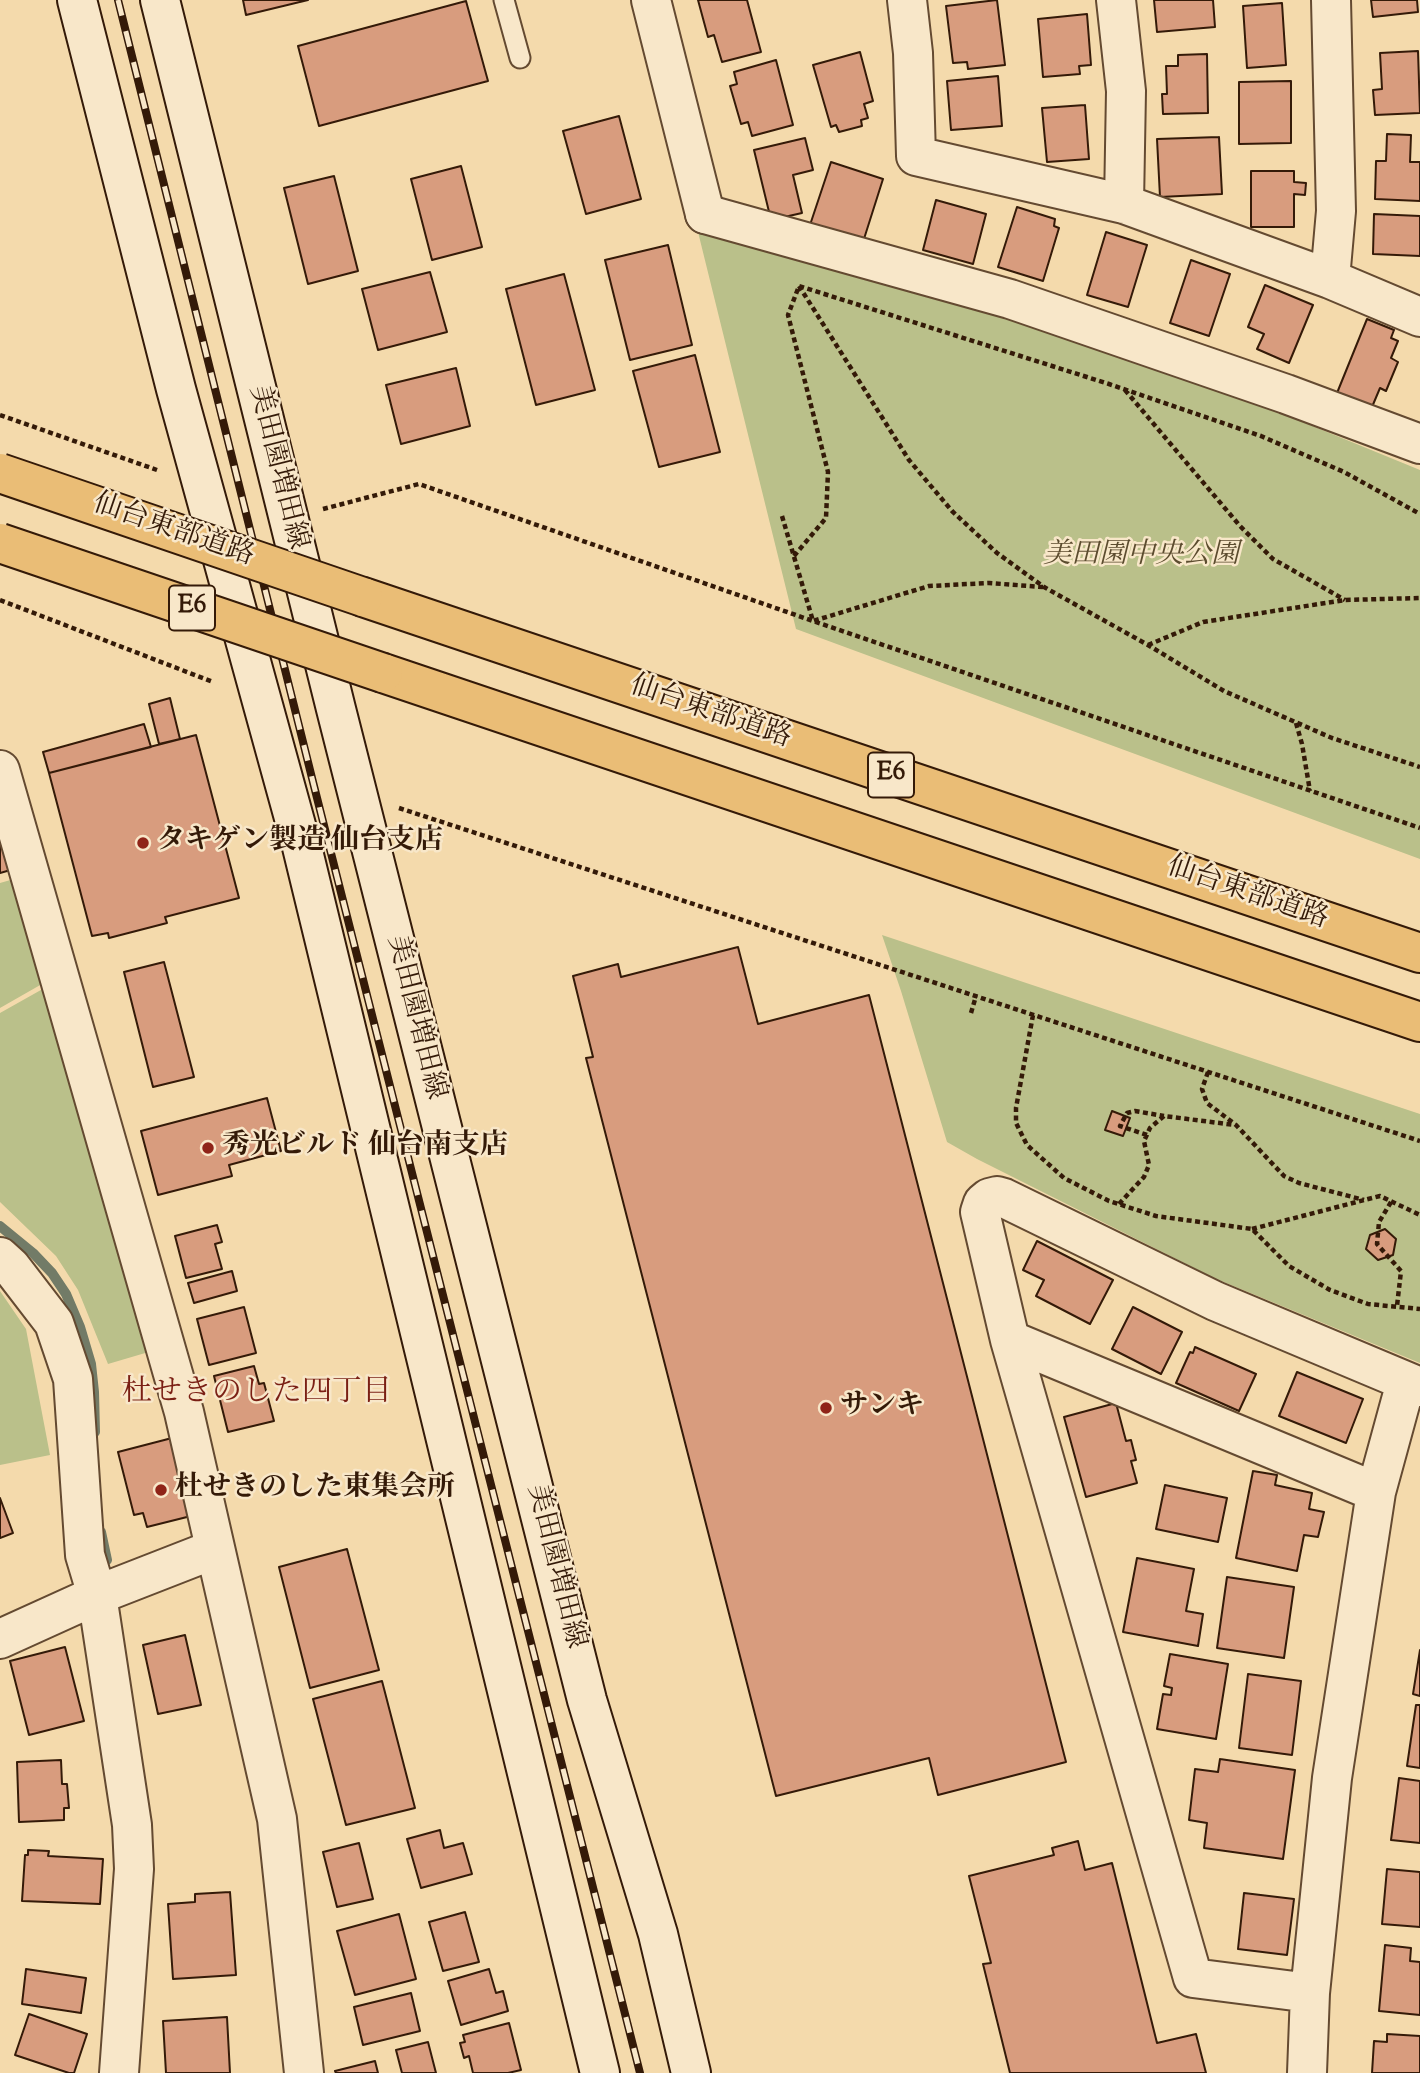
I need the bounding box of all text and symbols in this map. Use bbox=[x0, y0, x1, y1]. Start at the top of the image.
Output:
street label: 美田園増田線 bbox=[239, 382, 313, 554]
street label: 仙台東部道路 bbox=[88, 489, 258, 575]
park label: 美田園中央公園 bbox=[1043, 540, 1239, 574]
road number: E6 bbox=[169, 586, 215, 630]
street label: 仙台東部道路 bbox=[625, 671, 795, 757]
road number: E6 bbox=[868, 752, 914, 797]
place label: タキゲン製造 仙台支店 bbox=[157, 826, 443, 860]
marker: タキゲン製造 仙台支店 bbox=[135, 835, 151, 851]
street label: 仙台東部道路 bbox=[1162, 852, 1332, 938]
street label: 美田園増田線 bbox=[377, 932, 451, 1104]
place label: 秀光ビルド 仙台南支店 bbox=[222, 1131, 508, 1165]
marker: 秀光ビルド 仙台南支店 bbox=[200, 1140, 216, 1156]
district label: 杜せきのした四丁目 bbox=[122, 1377, 392, 1413]
place label: サンキ bbox=[840, 1391, 924, 1425]
marker: サンキ bbox=[818, 1400, 834, 1416]
place label: 杜せきのした東集会所 bbox=[175, 1473, 455, 1507]
street label: 美田園増田線 bbox=[517, 1481, 591, 1653]
marker: 杜せきのした東集会所 bbox=[153, 1482, 169, 1498]

